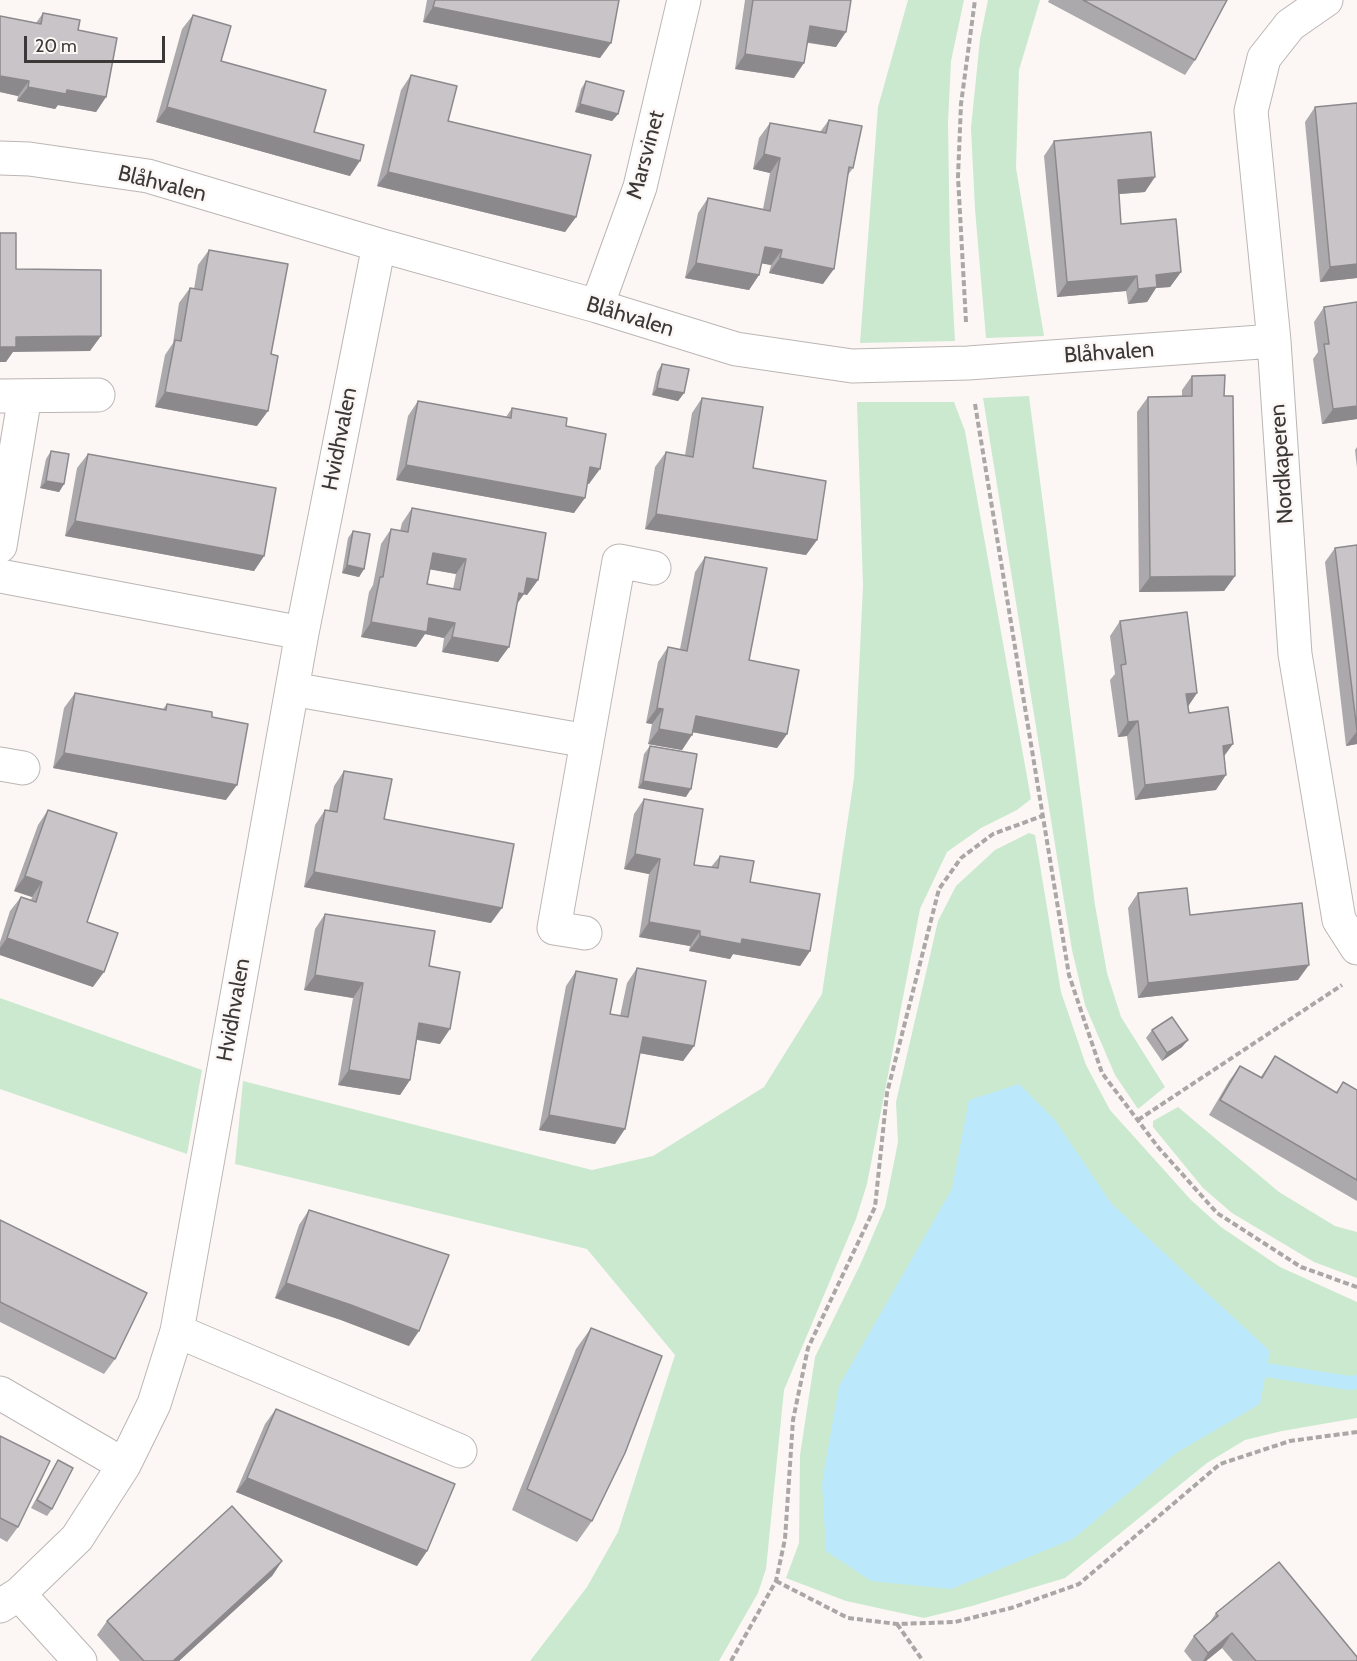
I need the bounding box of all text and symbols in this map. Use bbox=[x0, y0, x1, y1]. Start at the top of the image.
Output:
scale bar bbox=[27, 24, 168, 62]
text: 20 m bbox=[35, 35, 77, 57]
street label: Marsvinet bbox=[621, 108, 671, 202]
street label: Blåhvalen bbox=[115, 160, 209, 208]
street label: Blåhvalen bbox=[583, 291, 677, 343]
street label: Blåhvalen bbox=[1063, 337, 1155, 369]
street label: Hvidhvalen bbox=[317, 385, 363, 493]
street label: Nordkaperen bbox=[1265, 403, 1299, 525]
street label: Hvidhvalen bbox=[212, 956, 256, 1064]

